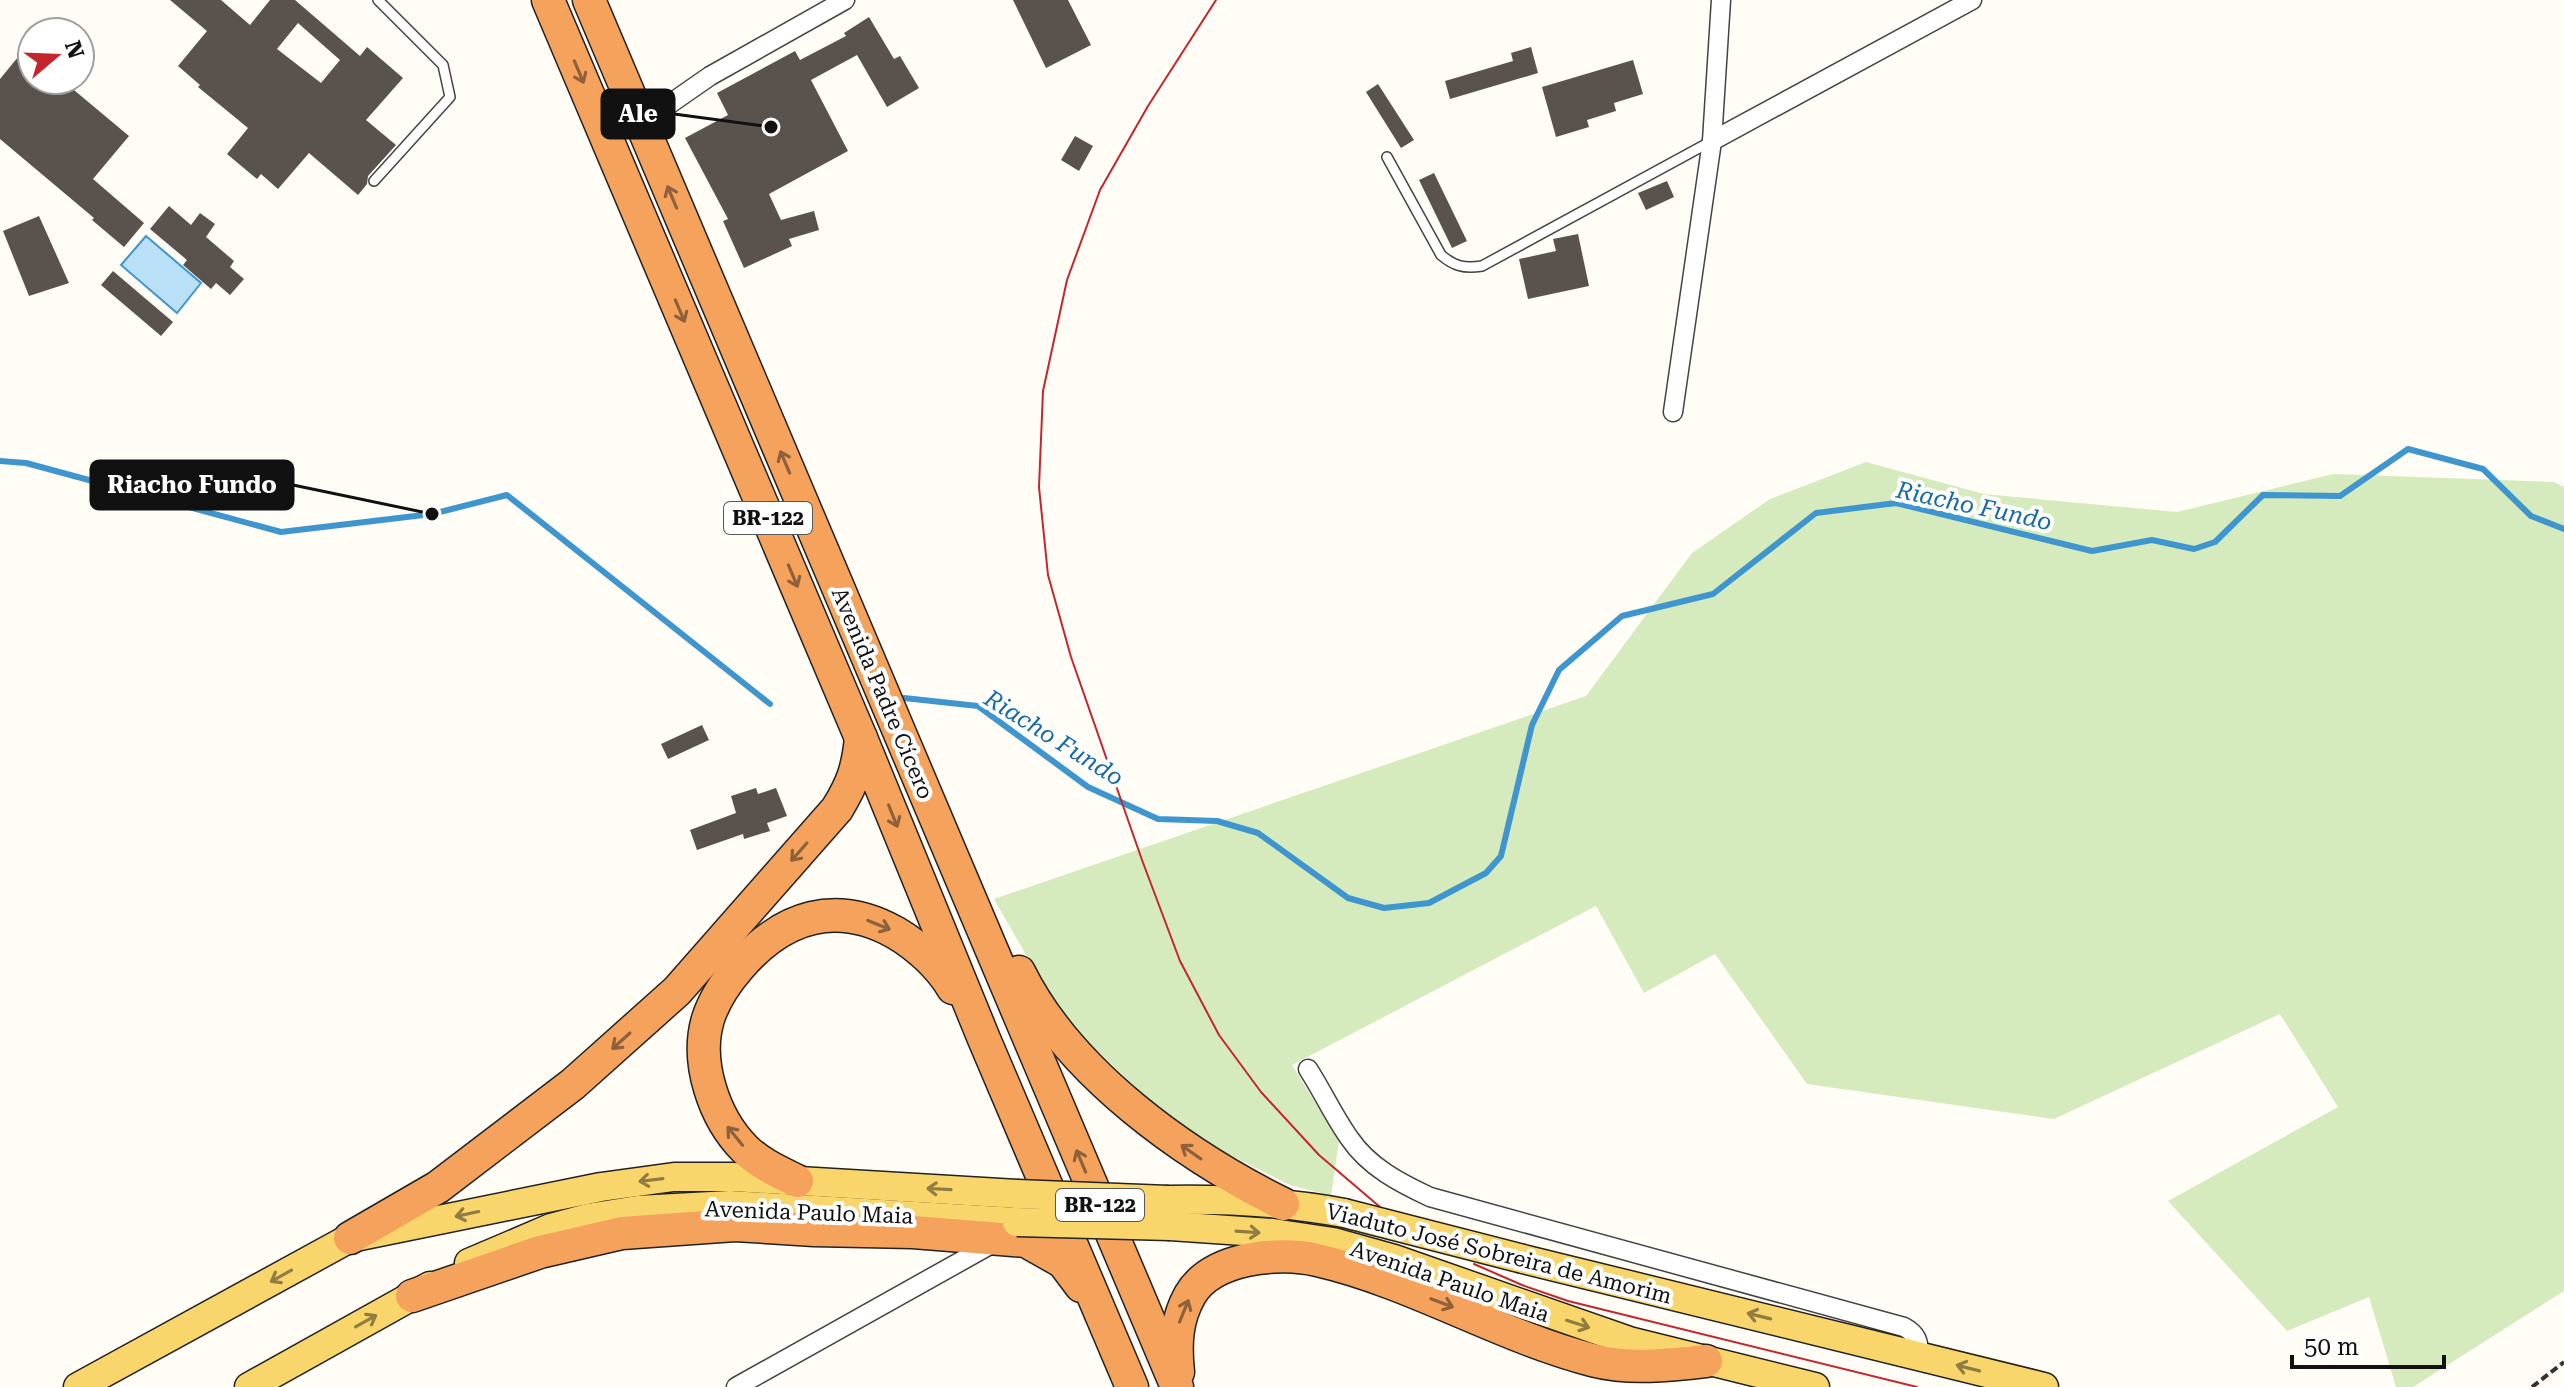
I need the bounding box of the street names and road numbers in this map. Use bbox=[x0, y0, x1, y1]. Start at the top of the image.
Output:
road number: BR-122 bbox=[724, 502, 812, 534]
street label: Avenida Padre Cícero bbox=[827, 584, 938, 803]
road number: BR-122 bbox=[1056, 1189, 1144, 1221]
street label: Avenida Paulo Maia bbox=[704, 1196, 914, 1229]
street label: Viaduto José Sobreira de Amorim bbox=[1323, 1198, 1674, 1309]
street label: Avenida Paulo Maia bbox=[1347, 1236, 1553, 1327]

